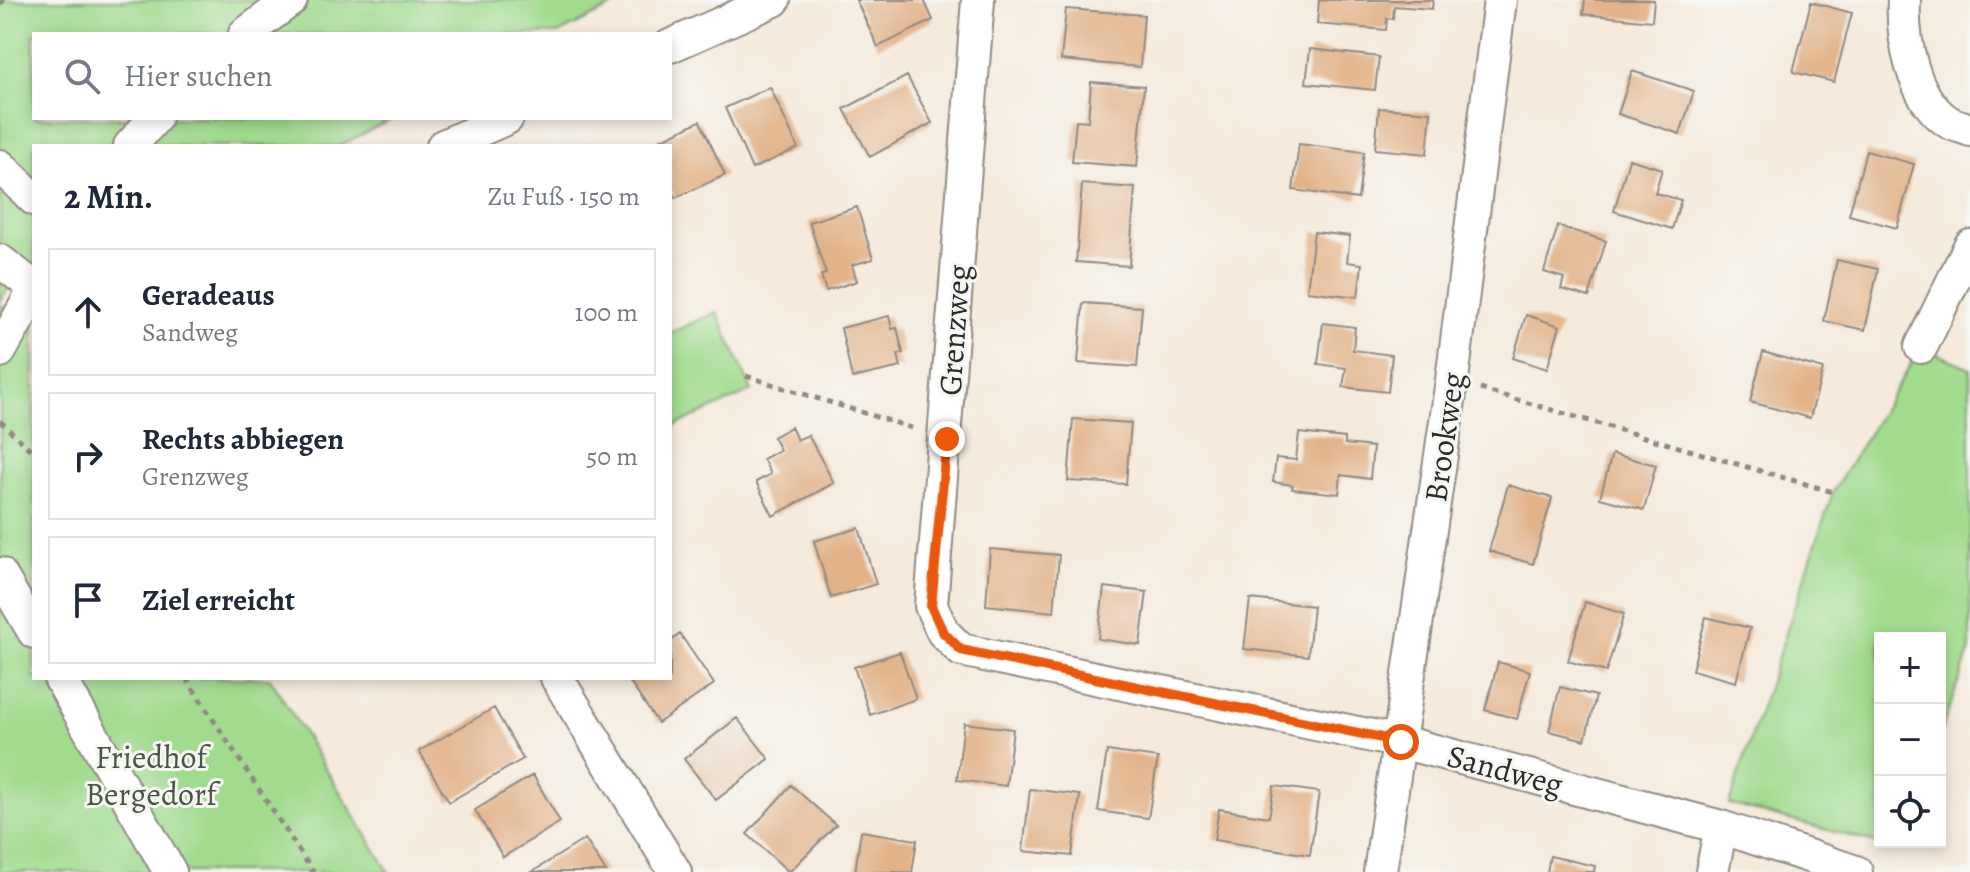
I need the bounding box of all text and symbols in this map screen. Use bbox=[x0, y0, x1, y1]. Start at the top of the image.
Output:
search box bbox=[32, 32, 672, 120]
icon: search bbox=[60, 54, 104, 98]
text: Hier suchen bbox=[124, 56, 273, 96]
text: 2 Min. bbox=[64, 173, 153, 220]
text: Zu Fuß · 150 m bbox=[487, 179, 640, 214]
street label: Grenzweg bbox=[927, 263, 981, 397]
text: Geradeaus bbox=[142, 275, 275, 315]
icon: ahead bbox=[66, 290, 110, 334]
text: 100 m bbox=[575, 295, 638, 330]
text: Sandweg bbox=[142, 315, 238, 350]
street label: Brookweg bbox=[1413, 369, 1475, 505]
text: Rechts abbiegen bbox=[142, 419, 344, 459]
route end bbox=[929, 421, 965, 457]
icon: right bbox=[66, 434, 110, 478]
text: 50 m bbox=[586, 439, 638, 474]
text: Grenzweg bbox=[142, 459, 249, 494]
icon: arrive bbox=[66, 578, 110, 622]
text: Ziel erreicht bbox=[142, 580, 295, 620]
map controls bbox=[1874, 632, 1946, 848]
button: + bbox=[1874, 632, 1946, 704]
button: − bbox=[1874, 704, 1946, 776]
route start bbox=[1383, 724, 1419, 760]
street label: Sandweg bbox=[1442, 733, 1568, 807]
park label: Friedhof Bergedorf bbox=[85, 735, 221, 816]
button: locate bbox=[1874, 776, 1946, 848]

